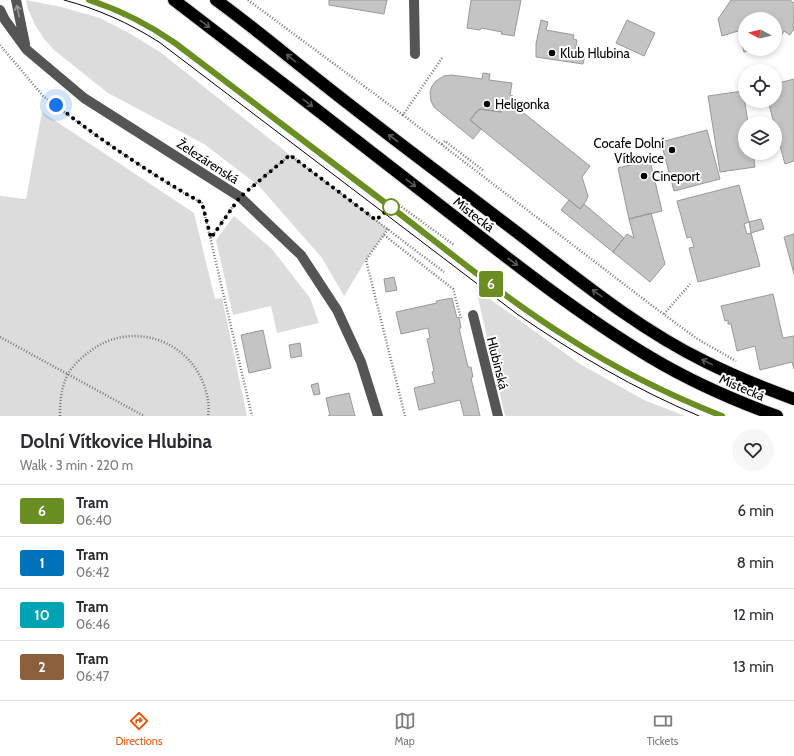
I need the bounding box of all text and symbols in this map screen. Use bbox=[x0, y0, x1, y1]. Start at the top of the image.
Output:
one-way arrow bbox=[13, 5, 21, 18]
north arrow bbox=[738, 12, 782, 56]
map controls bbox=[738, 12, 782, 160]
one-way arrow bbox=[199, 19, 210, 28]
place label: Klub Hlubina bbox=[560, 45, 631, 61]
marker: Klub Hlubina bbox=[547, 48, 557, 58]
one-way arrow bbox=[285, 53, 296, 62]
button: locate bbox=[738, 64, 782, 108]
your location bbox=[46, 95, 66, 115]
place label: Heligonka bbox=[495, 96, 550, 112]
one-way arrow bbox=[302, 99, 313, 107]
marker: Heligonka bbox=[482, 99, 492, 109]
button: layers bbox=[738, 116, 782, 160]
street label: Železárenská bbox=[174, 134, 243, 187]
one-way arrow bbox=[388, 134, 399, 142]
place label: Cocafe Dolní Vítkovice bbox=[594, 135, 664, 166]
marker: Cocafe Dolní Vítkovice bbox=[667, 145, 677, 155]
place label: Cineport bbox=[652, 168, 701, 184]
marker: Cineport bbox=[639, 171, 649, 181]
one-way arrow bbox=[405, 178, 416, 187]
street label: Místecká bbox=[450, 193, 498, 235]
unlabelled marker bbox=[382, 198, 400, 216]
one-way arrow bbox=[508, 258, 519, 266]
line badge: 6 bbox=[478, 271, 504, 297]
text: 6 bbox=[487, 275, 495, 293]
one-way arrow bbox=[591, 289, 602, 297]
street label: Hlubinská bbox=[484, 335, 512, 392]
one-way arrow bbox=[701, 358, 713, 365]
street label: Místecká bbox=[717, 370, 768, 404]
button: heart bbox=[732, 429, 774, 471]
text: Dolní Vítkovice Hlubina bbox=[20, 430, 212, 453]
text: Walk · 3 min · 220 m bbox=[20, 457, 133, 473]
text: Tram bbox=[76, 494, 108, 512]
text: 6 bbox=[38, 502, 46, 520]
text: 6 min bbox=[737, 502, 774, 520]
text: 06:40 bbox=[76, 512, 112, 528]
text: Tram bbox=[76, 546, 108, 564]
text: 1 bbox=[39, 554, 45, 572]
text: 8 min bbox=[737, 554, 774, 572]
text: 06:42 bbox=[76, 564, 110, 580]
text: Tram bbox=[76, 598, 108, 616]
text: 10 bbox=[34, 606, 50, 624]
text: 12 min bbox=[733, 606, 774, 624]
text: 06:46 bbox=[76, 616, 110, 632]
text: Tram bbox=[76, 650, 108, 668]
text: 2 bbox=[38, 658, 46, 676]
text: 13 min bbox=[733, 658, 774, 676]
text: 06:47 bbox=[76, 668, 109, 684]
tab: Directions bbox=[116, 710, 163, 748]
tab: Map bbox=[394, 710, 416, 748]
tab: Tickets bbox=[647, 710, 678, 748]

